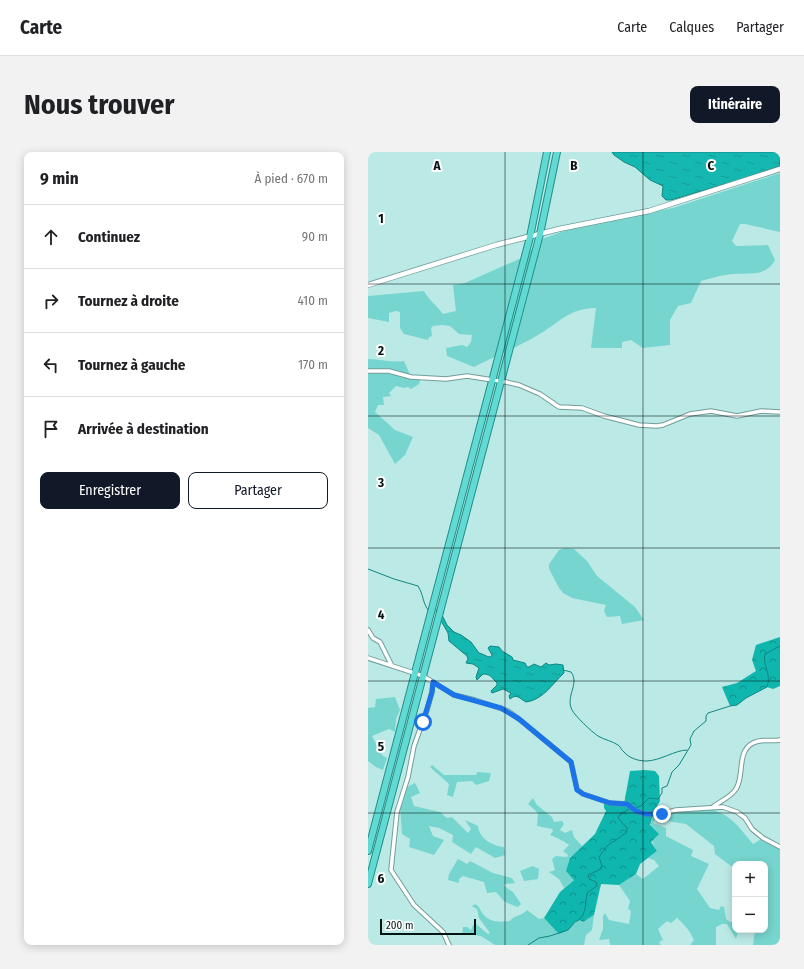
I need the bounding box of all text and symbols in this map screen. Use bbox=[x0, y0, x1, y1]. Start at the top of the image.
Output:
text: Carte bbox=[20, 16, 62, 39]
text: Carte bbox=[617, 19, 647, 36]
text: Calques bbox=[669, 19, 714, 36]
text: Partager bbox=[736, 19, 784, 36]
button: Itinéraire bbox=[690, 86, 780, 123]
text: Nous trouver bbox=[24, 88, 175, 121]
text: A bbox=[432, 158, 441, 173]
text: B bbox=[570, 158, 578, 173]
text: C bbox=[708, 158, 715, 173]
text: 9 min bbox=[40, 168, 79, 189]
text: À pied · 670 m bbox=[255, 171, 328, 186]
text: 1 bbox=[378, 211, 384, 226]
icon: ahead bbox=[40, 226, 62, 248]
text: Continuez bbox=[78, 228, 140, 246]
text: 90 m bbox=[302, 229, 328, 244]
icon: right bbox=[40, 290, 62, 312]
text: Tournez à droite bbox=[78, 292, 179, 310]
text: 410 m bbox=[298, 293, 328, 308]
text: 2 bbox=[377, 343, 384, 358]
icon: left bbox=[40, 354, 62, 376]
text: Tournez à gauche bbox=[78, 356, 185, 374]
text: 170 m bbox=[298, 357, 328, 372]
icon: arrive bbox=[40, 418, 62, 440]
text: Arrivée à destination bbox=[78, 420, 209, 438]
button: Enregistrer bbox=[40, 472, 180, 509]
button: Partager bbox=[188, 472, 328, 509]
text: 3 bbox=[377, 475, 384, 490]
text: 4 bbox=[378, 607, 385, 622]
route start bbox=[414, 713, 432, 731]
text: 5 bbox=[378, 739, 384, 754]
route end bbox=[653, 805, 671, 823]
map controls bbox=[732, 861, 768, 933]
button: + bbox=[732, 861, 768, 897]
text: 6 bbox=[378, 871, 385, 886]
button: − bbox=[732, 897, 768, 933]
scale bar bbox=[380, 917, 476, 936]
text: 200 m bbox=[386, 919, 413, 932]

